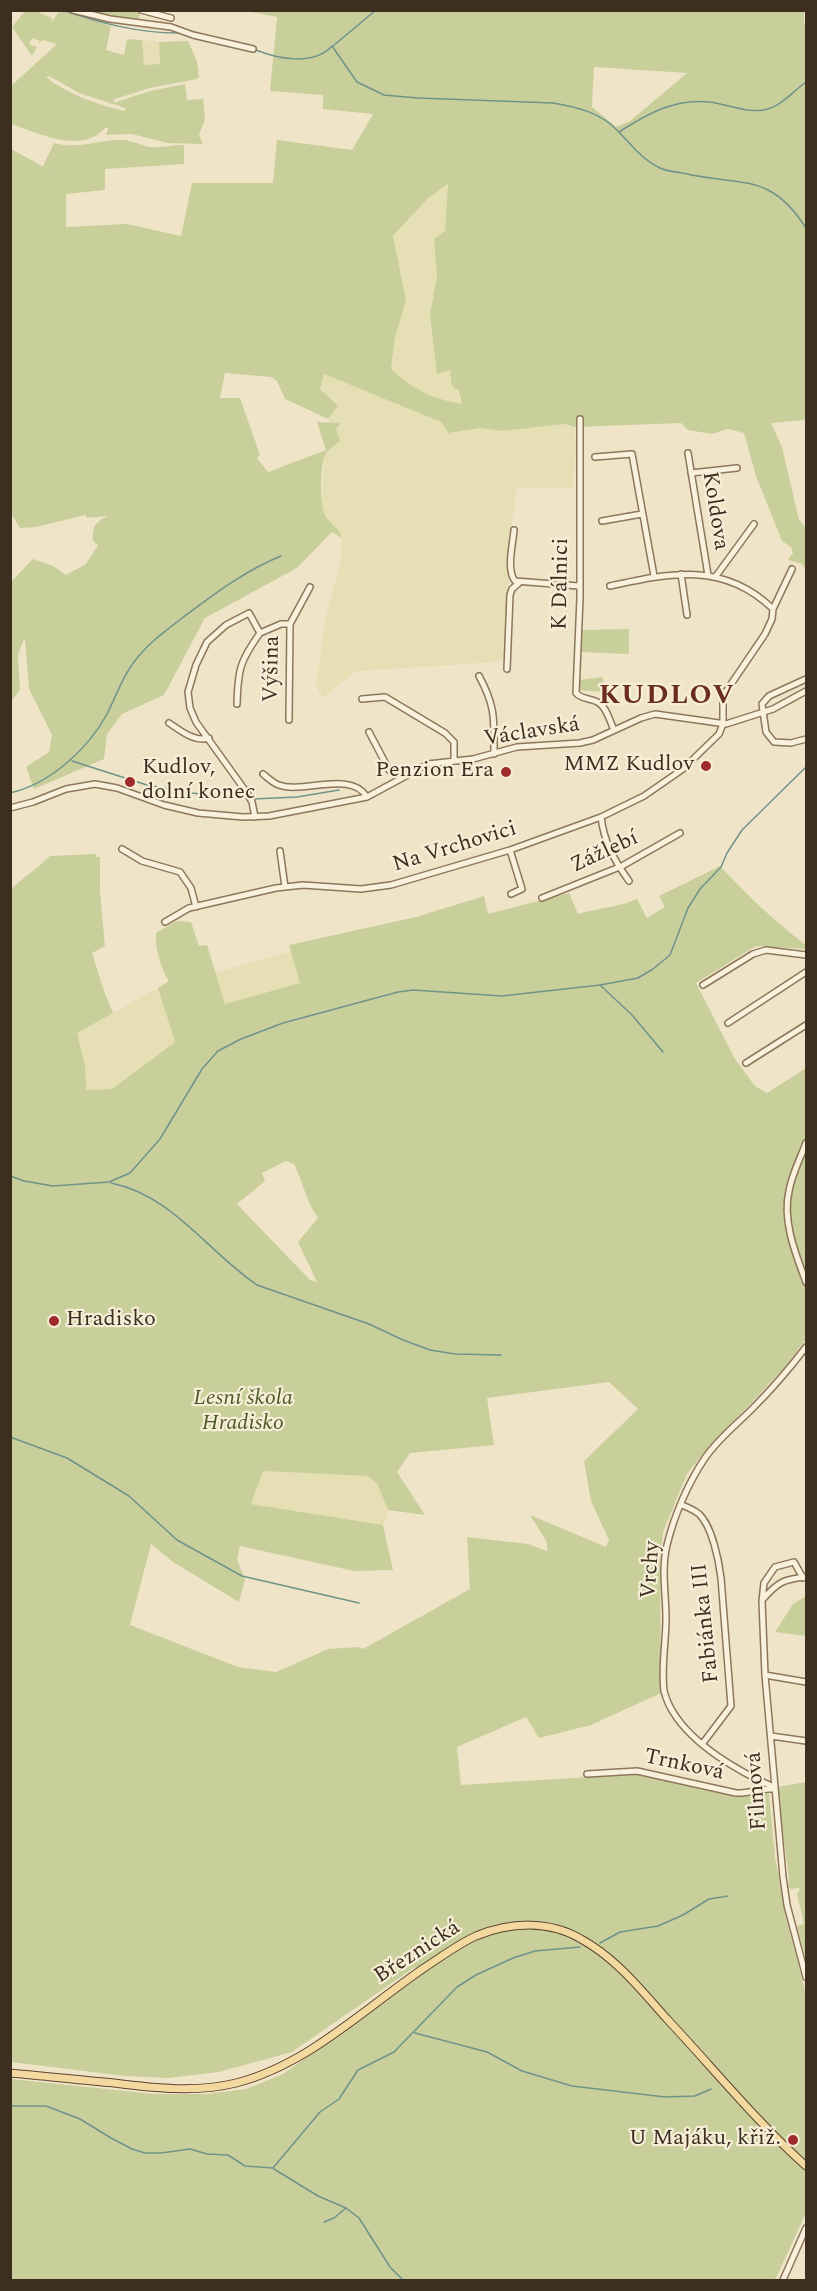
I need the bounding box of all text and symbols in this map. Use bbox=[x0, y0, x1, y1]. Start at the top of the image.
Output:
street label: Koldova bbox=[695, 470, 733, 552]
street label: K Dálnici bbox=[548, 538, 576, 630]
street label: Výšina bbox=[259, 635, 287, 703]
district label: KUDLOV bbox=[599, 681, 735, 715]
street label: Václavská bbox=[482, 712, 582, 754]
place label: MMZ Kudlov bbox=[563, 753, 694, 779]
place label: Kudlov, dolní konec bbox=[142, 756, 255, 807]
place label: Penzion Era bbox=[375, 759, 494, 785]
marker: MMZ Kudlov bbox=[699, 759, 713, 773]
marker: Penzion Era bbox=[499, 765, 513, 779]
marker: Kudlov, dolní konec bbox=[123, 775, 137, 789]
street label: Na Vrchovici bbox=[390, 817, 520, 879]
street label: Zážlebí bbox=[567, 826, 643, 880]
place label: Hradisko bbox=[66, 1308, 156, 1334]
marker: Hradisko bbox=[47, 1314, 61, 1328]
park label: Lesní škola Hradisko bbox=[193, 1387, 293, 1438]
street label: Vrchy bbox=[637, 1540, 667, 1600]
street label: Fabiánka III bbox=[688, 1562, 726, 1684]
street label: Trnková bbox=[642, 1745, 726, 1787]
street label: Filmová bbox=[742, 1751, 774, 1831]
street label: Březnická bbox=[370, 1915, 466, 1991]
place label: U Majáku, křiž. bbox=[629, 2127, 781, 2153]
marker: U Majáku, křiž. bbox=[786, 2133, 800, 2147]

